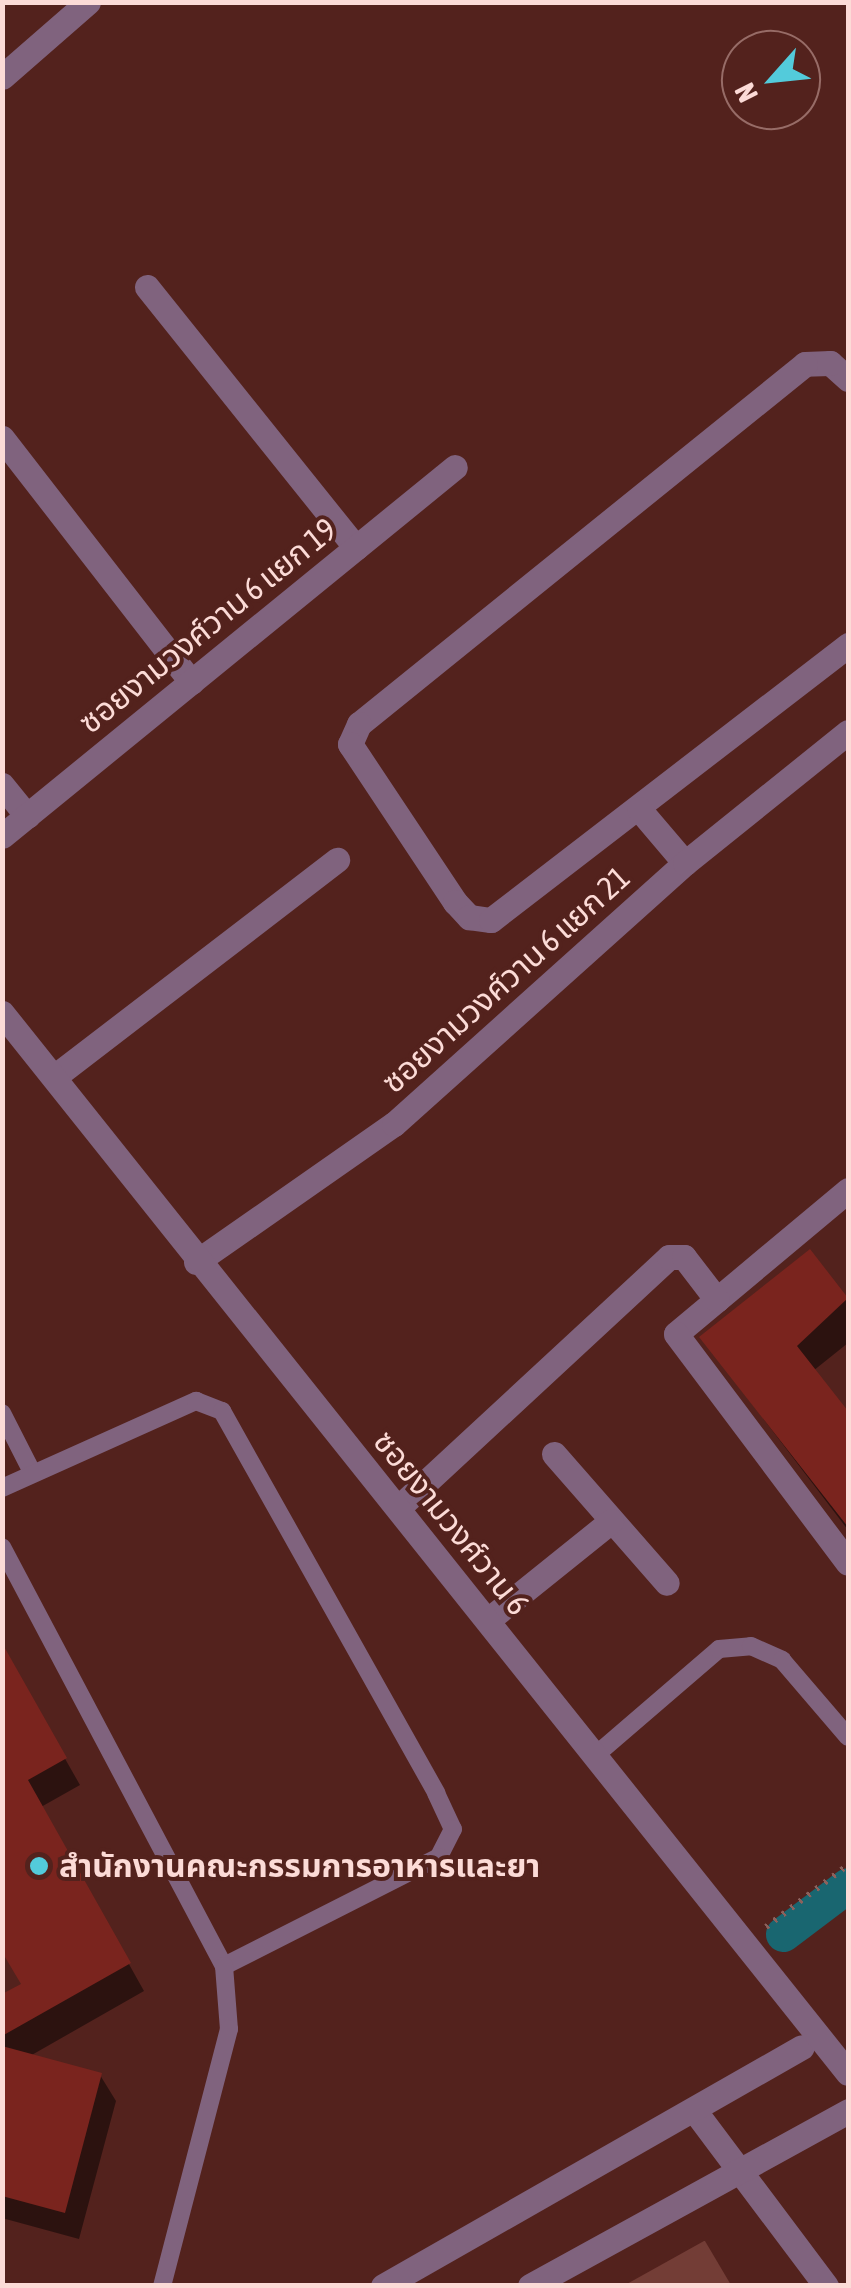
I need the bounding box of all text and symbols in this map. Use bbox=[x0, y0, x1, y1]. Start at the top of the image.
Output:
north arrow bbox=[721, 30, 821, 130]
text: N bbox=[728, 78, 764, 107]
street label: ซอยงามวงศ์วาน 6 แยก 19 bbox=[72, 510, 344, 742]
street label: ซอยงามวงศ์วาน 6 แยก 21 bbox=[374, 859, 638, 1101]
street label: ซอยงามวงศ์วาน 6 bbox=[365, 1423, 537, 1623]
place label: สำนักงานคณะกรรมการอาหารและยา bbox=[59, 1847, 540, 1885]
marker: สำนักงานคณะกรรมการอาหารและยา bbox=[28, 1855, 50, 1877]

